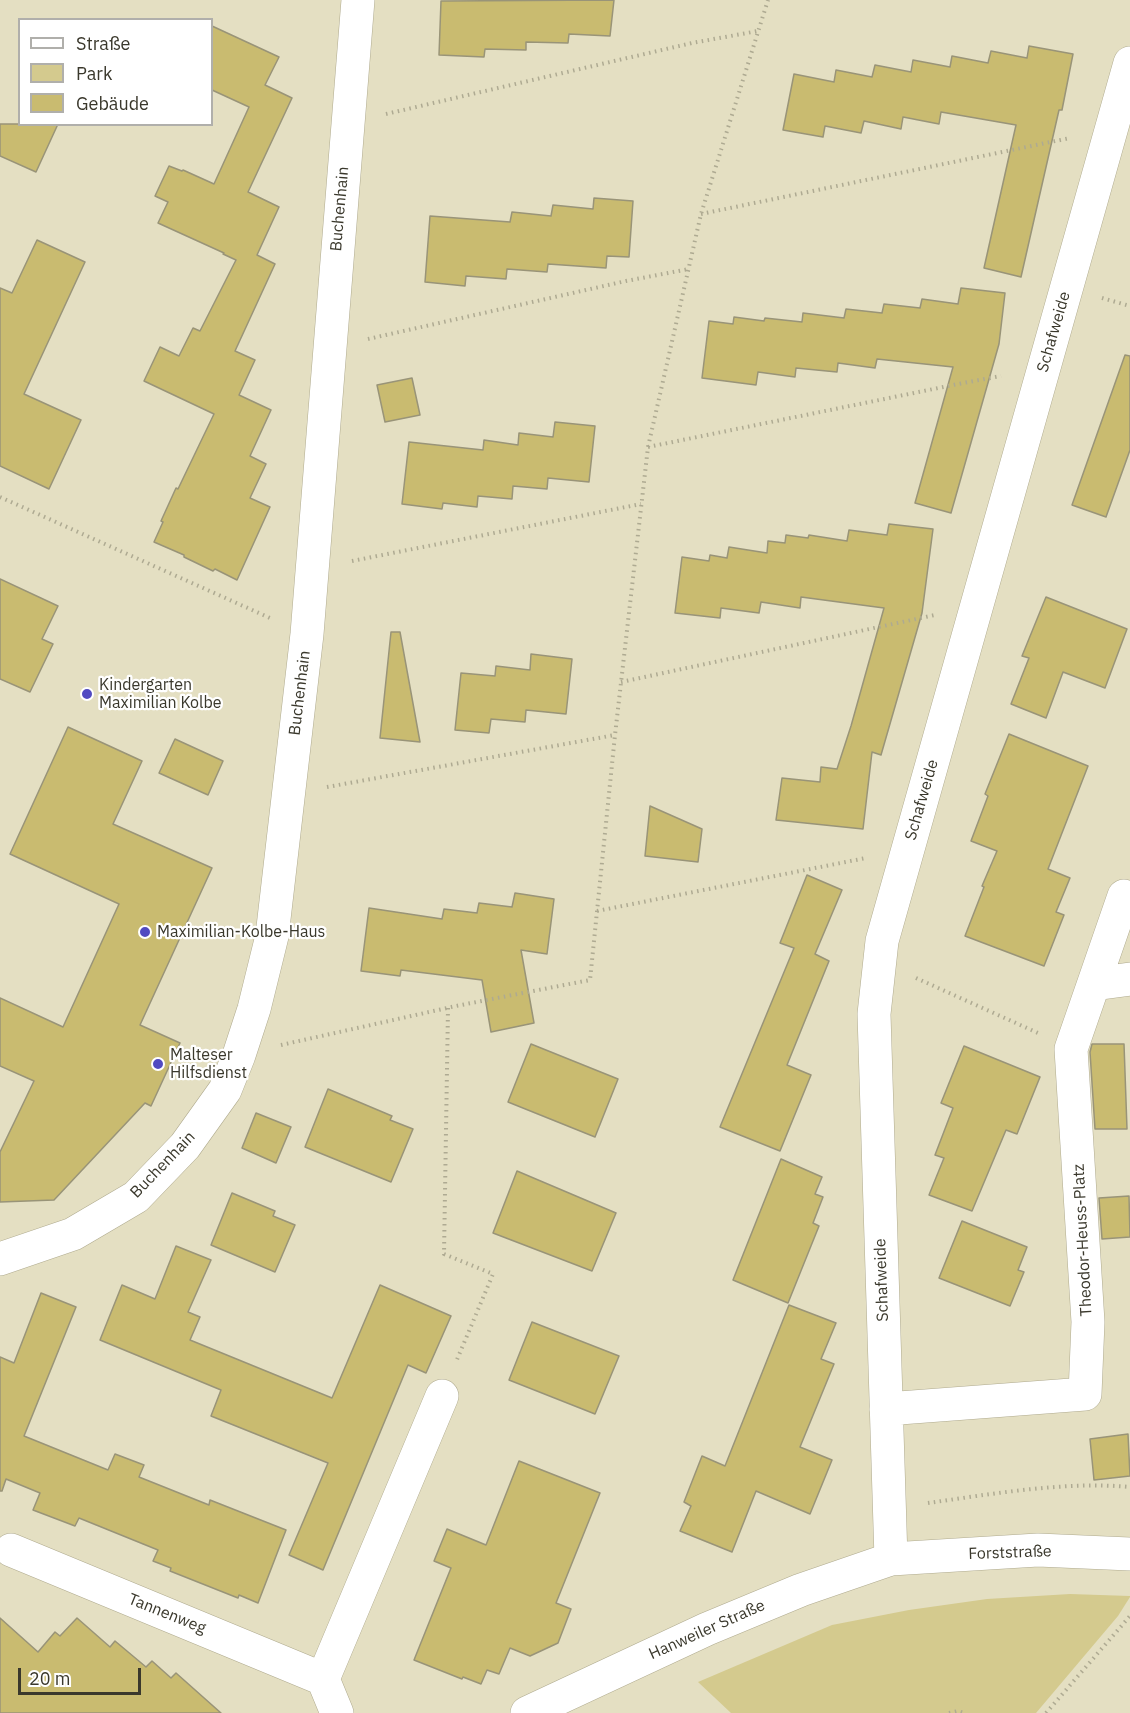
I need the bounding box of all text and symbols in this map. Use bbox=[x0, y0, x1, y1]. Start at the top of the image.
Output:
legend bbox=[18, 18, 213, 126]
text: Straße bbox=[76, 32, 130, 55]
text: Park bbox=[76, 62, 112, 85]
text: Gebäude bbox=[76, 92, 149, 115]
street label: Buchenhain bbox=[327, 166, 353, 252]
street label: Schafweide bbox=[1033, 289, 1075, 375]
street label: Buchenhain bbox=[285, 650, 315, 736]
place label: Kindergarten Maximilian Kolbe bbox=[99, 675, 221, 713]
marker: Kindergarten Maximilian Kolbe bbox=[80, 687, 94, 701]
street label: Schafweide bbox=[901, 757, 943, 843]
place label: Maximilian-Kolbe-Haus bbox=[157, 922, 325, 942]
marker: Maximilian-Kolbe-Haus bbox=[138, 925, 152, 939]
place label: Malteser Hilfsdienst bbox=[170, 1045, 247, 1083]
marker: Malteser Hilfsdienst bbox=[151, 1057, 165, 1071]
street label: Buchenhain bbox=[126, 1128, 200, 1202]
street label: Theodor-Heuss-Platz bbox=[1069, 1163, 1097, 1317]
street label: Schafweide bbox=[871, 1238, 893, 1322]
street label: Forststraße bbox=[968, 1542, 1052, 1564]
street label: Tannenweg bbox=[125, 1590, 209, 1638]
street label: Hanweiler Straße bbox=[646, 1596, 768, 1664]
scale bar bbox=[21, 1656, 144, 1694]
text: 20 m bbox=[29, 1667, 71, 1690]

